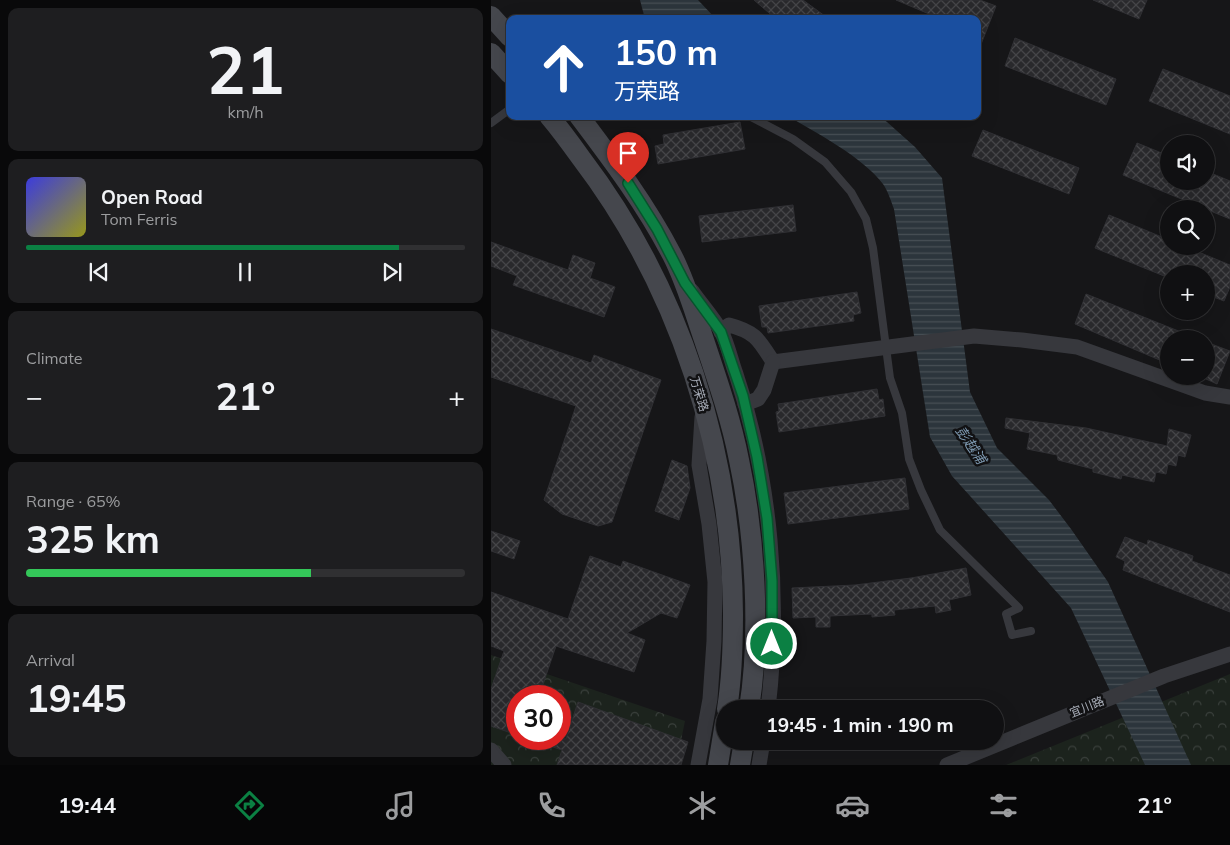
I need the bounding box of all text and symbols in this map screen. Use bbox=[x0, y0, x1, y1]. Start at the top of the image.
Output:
text: 21 bbox=[206, 29, 285, 110]
text: 150 m bbox=[614, 30, 718, 74]
icon: ahead bbox=[531, 35, 596, 100]
text: 万荣路 bbox=[614, 77, 680, 105]
text: km/h bbox=[227, 102, 264, 122]
pin bbox=[607, 132, 649, 183]
map controls bbox=[1160, 135, 1215, 385]
button: sound bbox=[1160, 135, 1215, 190]
icon: arrive bbox=[614, 139, 642, 167]
text: Open Road bbox=[101, 185, 203, 209]
button: search bbox=[1160, 200, 1215, 255]
text: Tom Ferris bbox=[101, 209, 178, 229]
icon: previous bbox=[85, 258, 113, 286]
icon: pause bbox=[231, 258, 259, 286]
icon: next bbox=[378, 258, 406, 286]
button: + bbox=[1160, 265, 1215, 320]
button: − bbox=[1160, 330, 1215, 385]
text: Climate bbox=[26, 348, 82, 368]
text: 21° bbox=[215, 372, 276, 420]
street label: 万荣路 bbox=[687, 374, 712, 413]
text: − bbox=[26, 379, 43, 414]
text: + bbox=[448, 379, 465, 414]
water label: 彭越浦 bbox=[952, 423, 991, 469]
text: Range · 65% bbox=[26, 491, 121, 511]
text: 325 km bbox=[26, 515, 160, 563]
position arrow bbox=[745, 617, 797, 669]
text: Arrival bbox=[26, 650, 75, 670]
text: 19:45 bbox=[26, 674, 127, 722]
speed limit sign: 30 bbox=[506, 685, 571, 750]
street label: 宜川路 bbox=[1067, 693, 1106, 720]
text: 19:45 · 1 min · 190 m bbox=[766, 713, 954, 737]
icon: directions bbox=[232, 788, 267, 823]
icon: music bbox=[383, 788, 418, 823]
icon: phone bbox=[534, 788, 569, 823]
icon: climate bbox=[685, 788, 720, 823]
icon: car bbox=[835, 788, 870, 823]
icon: filters bbox=[986, 788, 1021, 823]
text: 19:44 bbox=[58, 791, 116, 819]
text: 21° bbox=[1137, 791, 1172, 819]

